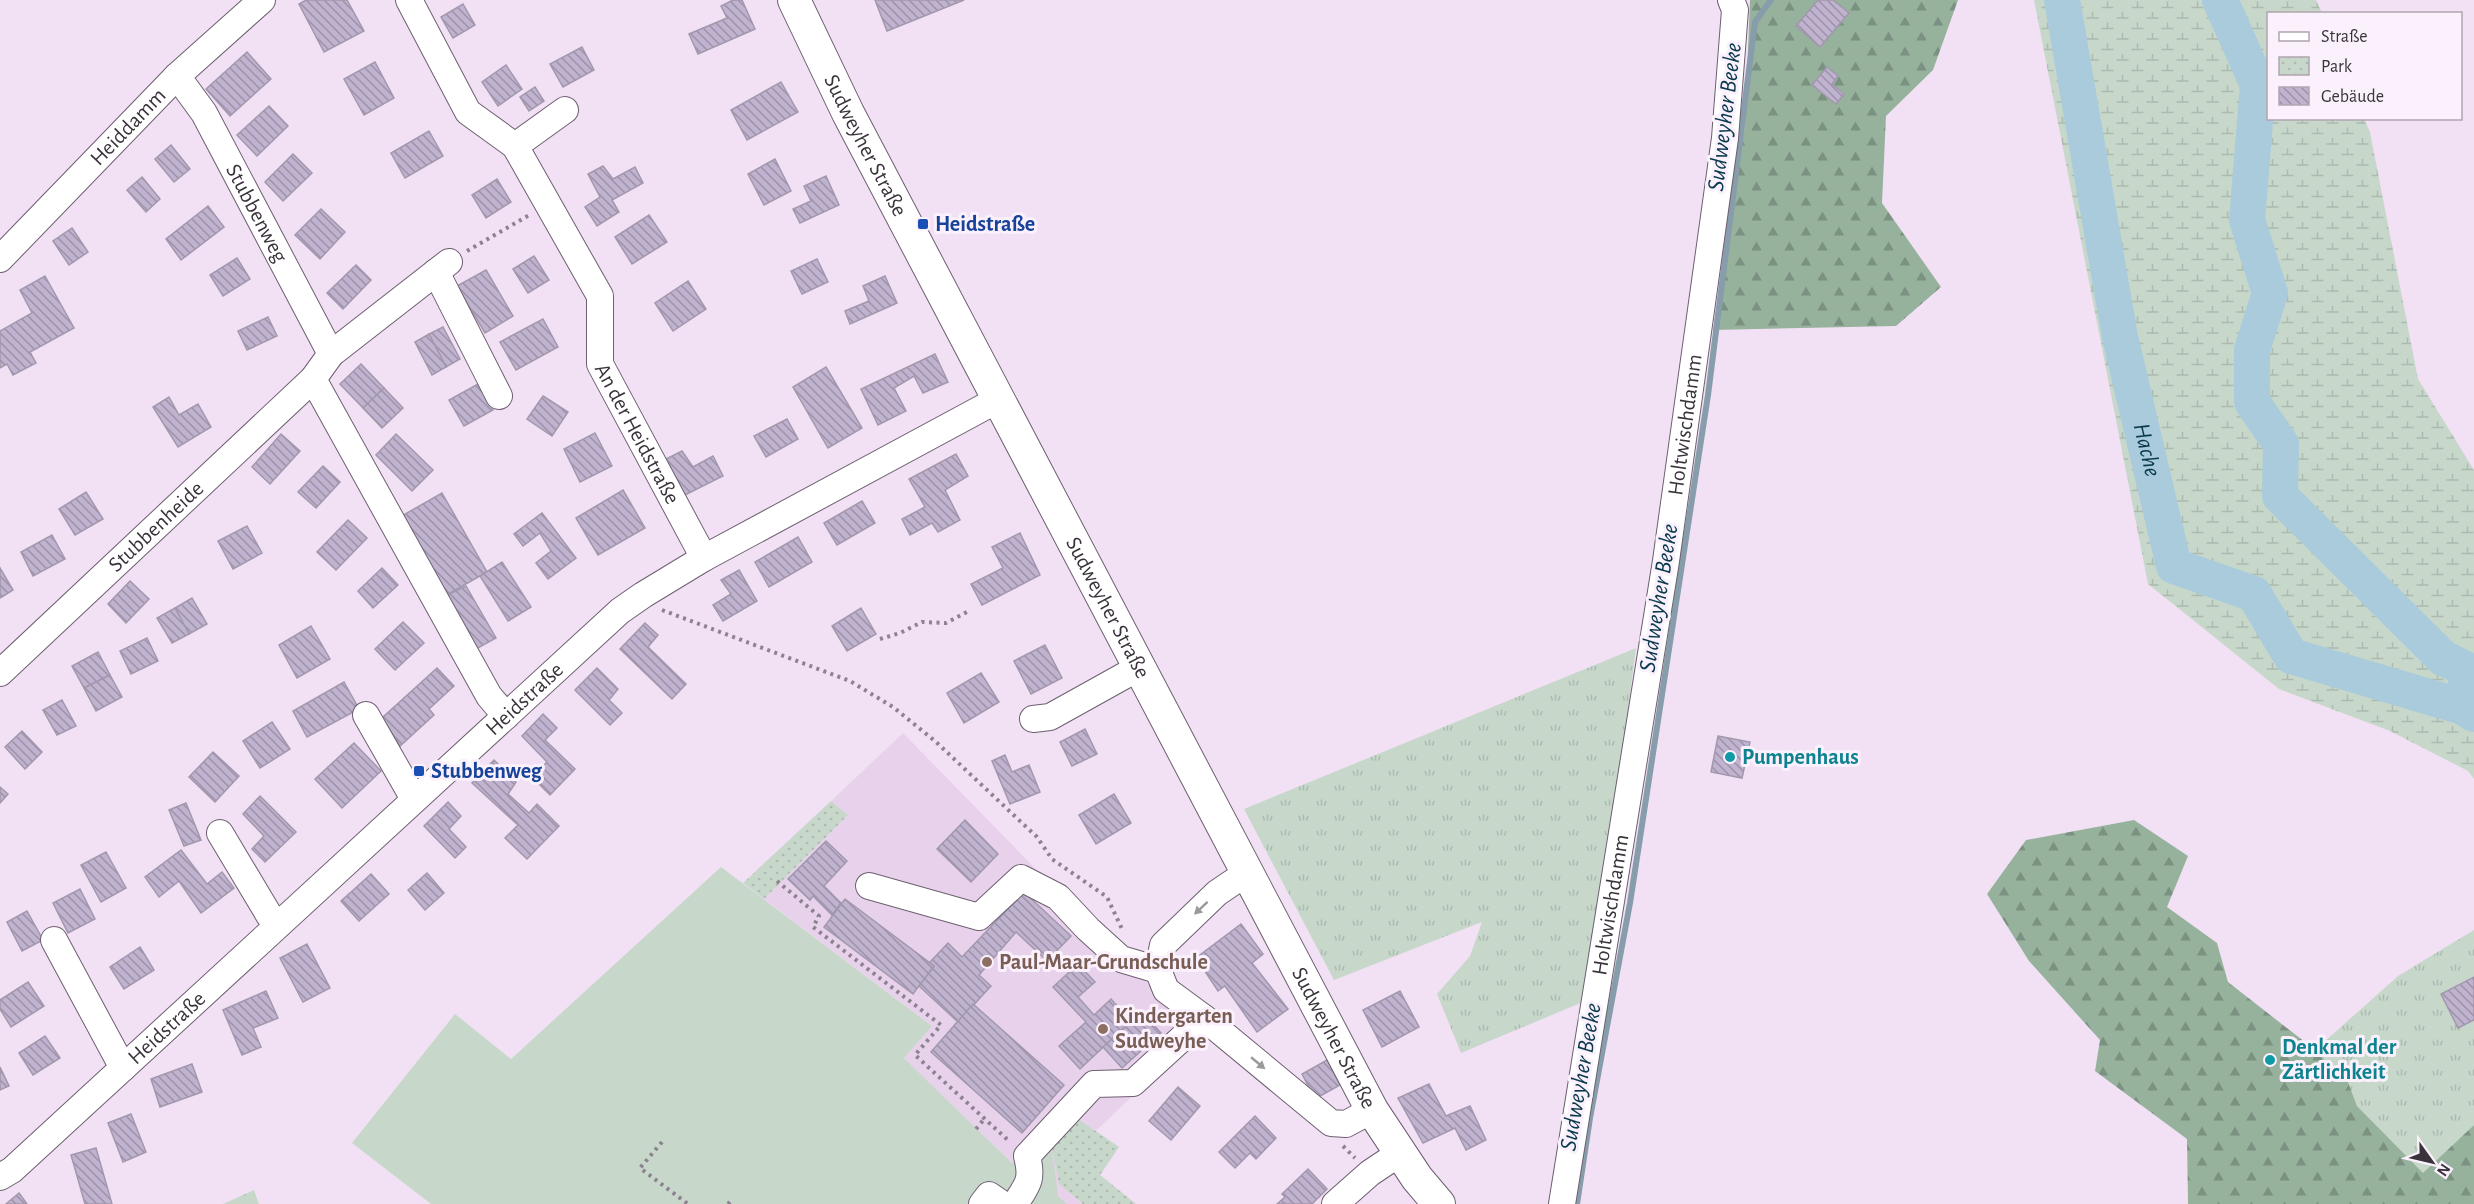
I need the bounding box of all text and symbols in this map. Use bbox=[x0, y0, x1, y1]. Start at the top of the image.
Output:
legend bbox=[2267, 12, 2462, 120]
text: Straße bbox=[2321, 28, 2367, 46]
water label: Sudweyher Beeke bbox=[1704, 41, 1746, 193]
text: Park bbox=[2321, 58, 2353, 76]
street label: Sudweyher Straße bbox=[820, 71, 911, 220]
street label: Heiddamm bbox=[86, 84, 170, 170]
text: Gebäude bbox=[2321, 88, 2384, 106]
street label: Stubbenweg bbox=[222, 160, 292, 266]
place label: Heidstraße bbox=[935, 213, 1035, 235]
marker: Heidstraße bbox=[916, 217, 930, 231]
street label: Holtwischdamm bbox=[1664, 353, 1706, 497]
street label: An der Heidstraße bbox=[591, 360, 684, 508]
water label: Hache bbox=[2129, 421, 2165, 479]
street label: Stubbenheide bbox=[104, 477, 208, 576]
water label: Sudweyher Beeke bbox=[1635, 522, 1683, 674]
street label: Sudweyher Straße bbox=[1062, 533, 1154, 682]
street label: Heidstraße bbox=[482, 658, 567, 739]
place label: Pumpenhaus bbox=[1742, 746, 1859, 768]
marker: Pumpenhaus bbox=[1723, 750, 1737, 764]
place label: Stubbenweg bbox=[431, 760, 543, 782]
marker: Stubbenweg bbox=[412, 764, 426, 778]
street label: Holtwischdamm bbox=[1588, 833, 1633, 977]
one-way arrow bbox=[1195, 900, 1209, 914]
place label: Paul-Maar-Grundschule bbox=[999, 951, 1208, 973]
marker: Paul-Maar-Grundschule bbox=[980, 955, 994, 969]
street label: Sudweyher Straße bbox=[1288, 964, 1380, 1112]
street label: Heidstraße bbox=[124, 987, 209, 1068]
water label: Sudweyher Beeke bbox=[1556, 1001, 1606, 1153]
place label: Kindergarten Sudweyhe bbox=[1115, 1005, 1233, 1053]
marker: Kindergarten Sudweyhe bbox=[1096, 1022, 1110, 1036]
place label: Denkmal der Zärtlichkeit bbox=[2282, 1036, 2397, 1083]
marker: Denkmal der Zärtlichkeit bbox=[2263, 1053, 2277, 1067]
one-way arrow bbox=[1250, 1056, 1266, 1069]
north arrow bbox=[2402, 1132, 2462, 1192]
text: N bbox=[2434, 1161, 2453, 1179]

